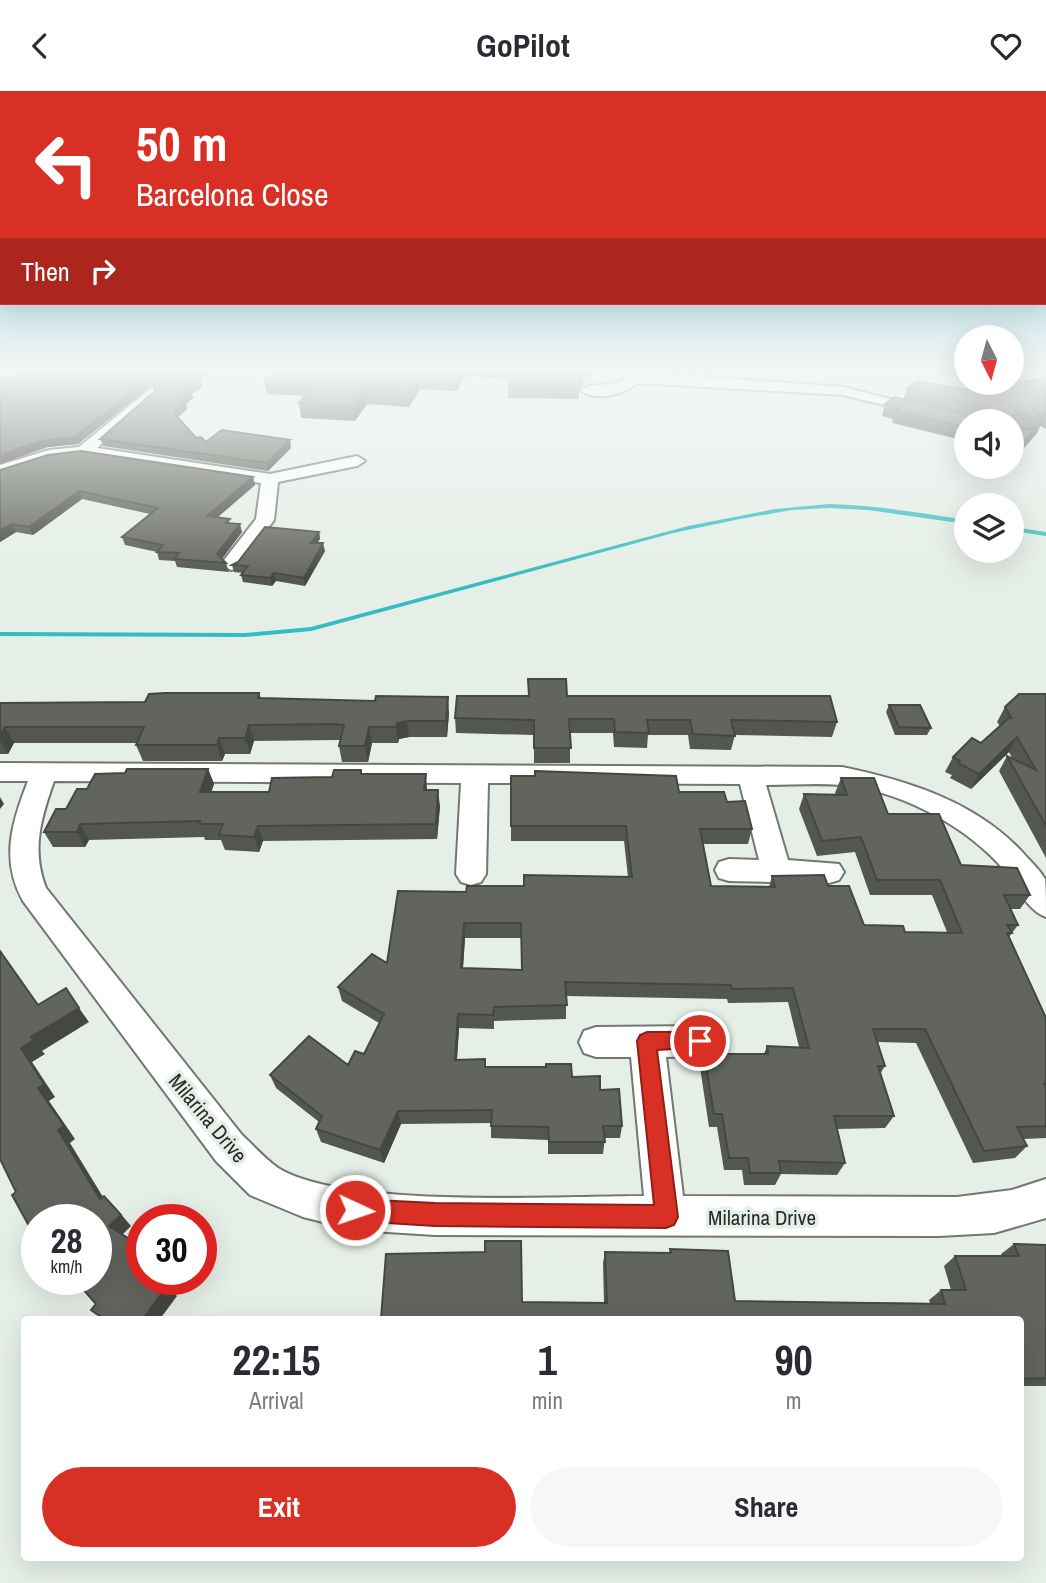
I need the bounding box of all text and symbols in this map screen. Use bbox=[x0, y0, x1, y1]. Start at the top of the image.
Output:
text: GoPilot bbox=[476, 24, 570, 67]
icon: back bbox=[21, 27, 59, 65]
icon: heart bbox=[987, 27, 1025, 65]
text: 50 m bbox=[136, 110, 228, 176]
icon: left bbox=[21, 119, 112, 210]
text: Barcelona Close bbox=[136, 173, 329, 216]
icon: right bbox=[84, 252, 122, 290]
text: Then bbox=[21, 254, 70, 289]
north arrow bbox=[954, 325, 1024, 395]
map controls bbox=[954, 325, 1024, 563]
button: sound bbox=[954, 409, 1024, 479]
button: layers bbox=[954, 493, 1024, 563]
pin bbox=[670, 1011, 730, 1071]
icon: arrive bbox=[681, 1022, 719, 1060]
street label: Milarina Drive bbox=[162, 1067, 254, 1169]
position arrow bbox=[318, 1173, 392, 1247]
street label: Milarina Drive bbox=[708, 1203, 816, 1232]
speed limit sign: 30 bbox=[126, 1204, 217, 1295]
text: 28 bbox=[51, 1217, 82, 1264]
text: km/h bbox=[51, 1254, 83, 1279]
text: 22:15 bbox=[232, 1332, 320, 1388]
text: 1 bbox=[538, 1332, 557, 1388]
text: 90 bbox=[774, 1332, 813, 1388]
text: Arrival bbox=[249, 1385, 304, 1416]
text: min bbox=[532, 1385, 563, 1416]
text: m bbox=[786, 1385, 801, 1416]
button: Exit bbox=[42, 1467, 516, 1547]
button: Share bbox=[530, 1467, 1003, 1547]

